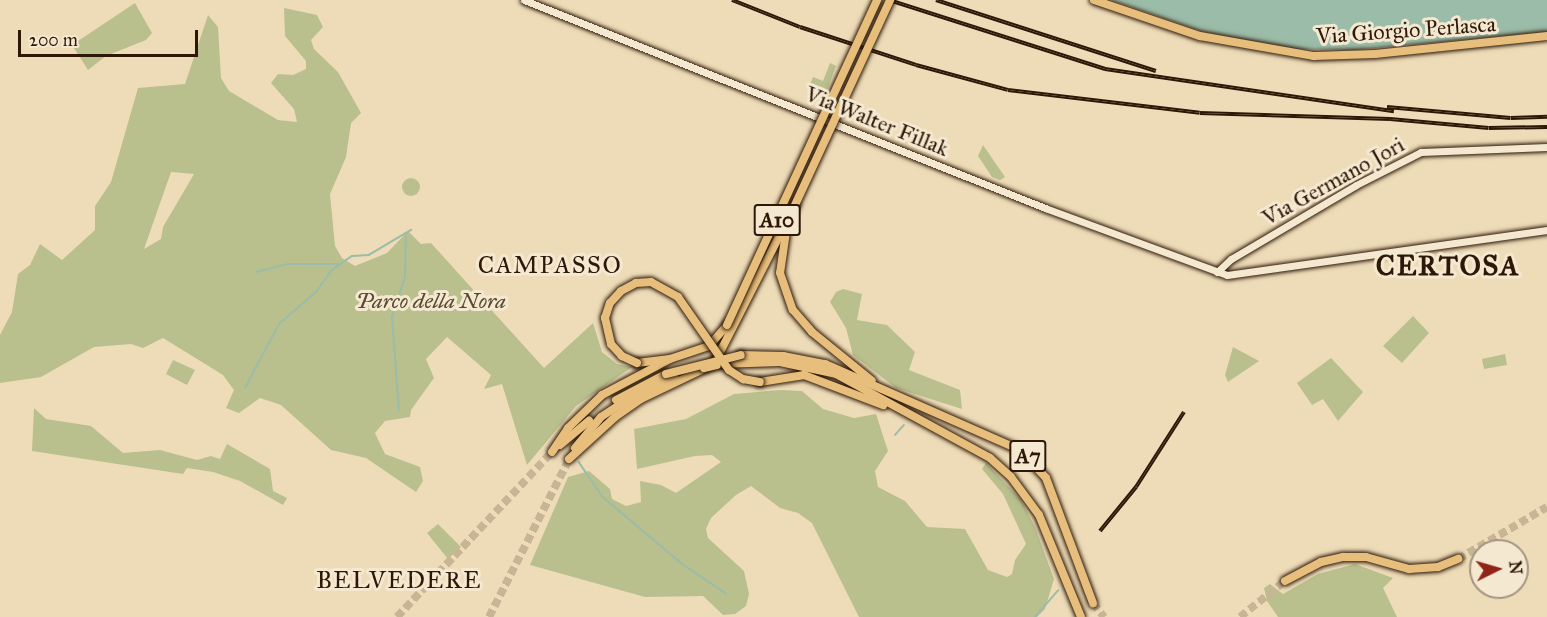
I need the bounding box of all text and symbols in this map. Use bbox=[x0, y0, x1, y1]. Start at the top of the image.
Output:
street label: Via Giorgio Perlasca bbox=[1315, 11, 1497, 49]
scale bar bbox=[21, 18, 201, 56]
text: 200 m bbox=[29, 29, 78, 51]
street label: Via Walter Fillak bbox=[802, 80, 952, 162]
street label: Via Germano Jori bbox=[1257, 131, 1409, 231]
road number: A10 bbox=[753, 202, 801, 238]
district label: CERTOSA bbox=[1376, 249, 1520, 283]
district label: CAMPASSO bbox=[478, 252, 622, 280]
park label: Parco della Nora bbox=[356, 288, 506, 314]
road number: A7 bbox=[1008, 438, 1048, 474]
north arrow bbox=[1469, 539, 1529, 599]
text: N bbox=[1505, 560, 1525, 575]
district label: BELVEDERE bbox=[316, 567, 482, 595]

